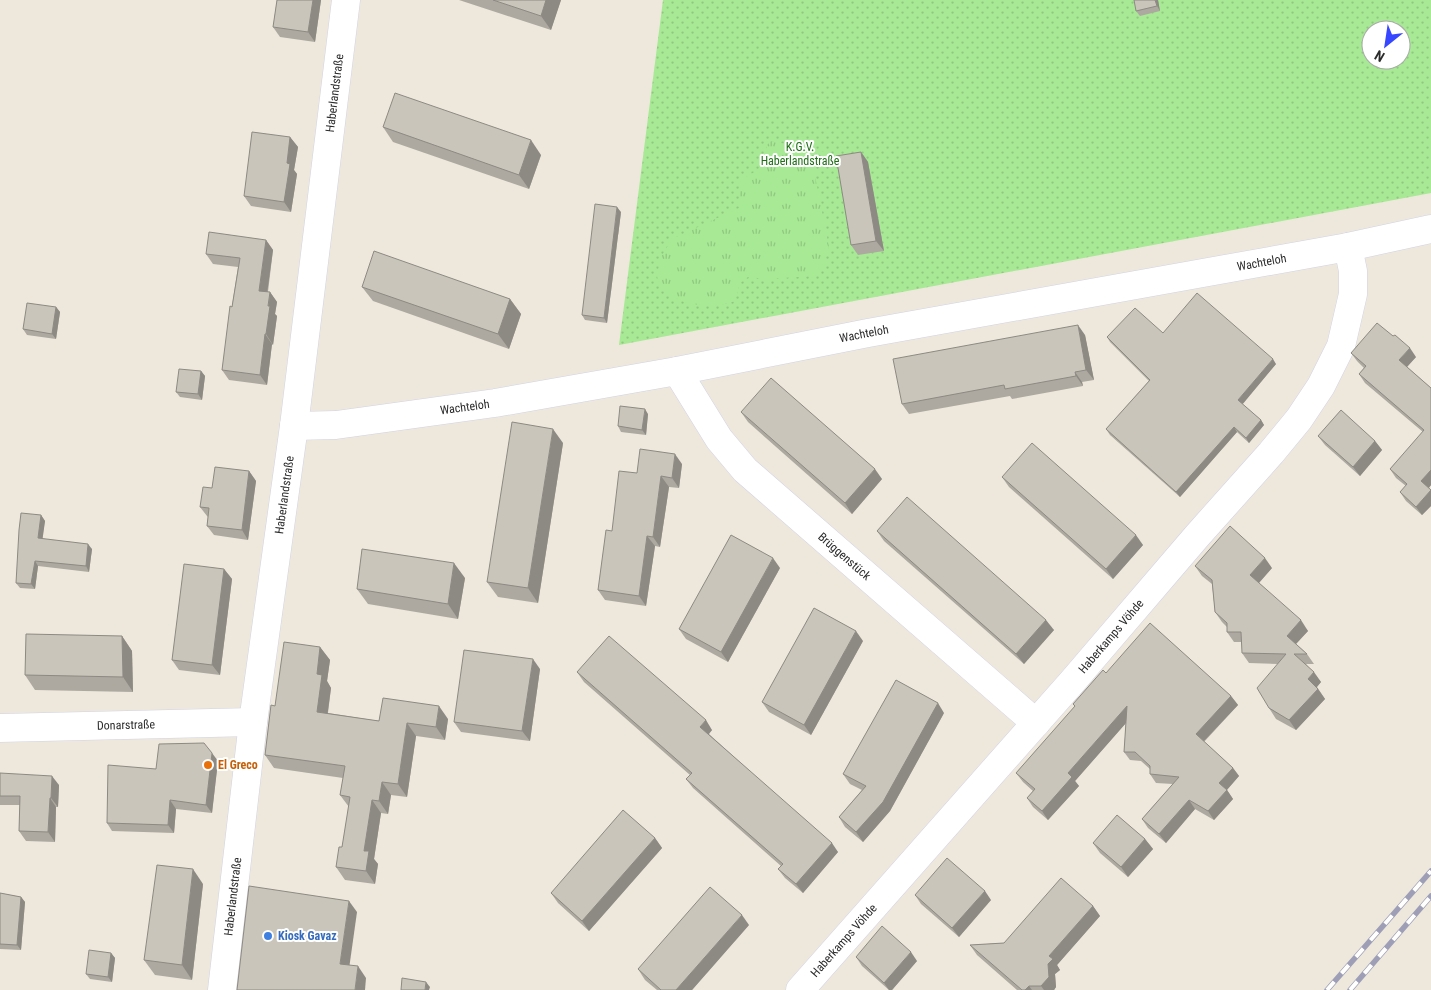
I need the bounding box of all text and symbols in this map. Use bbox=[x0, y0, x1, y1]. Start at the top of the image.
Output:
north arrow bbox=[1361, 20, 1411, 70]
text: N bbox=[1372, 47, 1387, 65]
street label: Haberlandstraße bbox=[323, 53, 346, 133]
park label: K.G.V. Haberlandstraße bbox=[761, 140, 840, 168]
street label: Wachteloh bbox=[1236, 251, 1288, 274]
street label: Wachteloh bbox=[838, 322, 890, 346]
street label: Wachteloh bbox=[439, 397, 491, 418]
street label: Haberlandstraße bbox=[272, 455, 297, 535]
street label: Brüggenstück bbox=[815, 530, 874, 583]
street label: Haberkamps Vöhde bbox=[1076, 596, 1147, 676]
street label: Donarstraße bbox=[97, 717, 156, 733]
place label: El Greco bbox=[218, 758, 258, 772]
marker: El Greco bbox=[202, 759, 214, 771]
street label: Haberlandstraße bbox=[221, 856, 244, 937]
street label: Haberkamps Vöhde bbox=[808, 901, 880, 980]
place label: Kiosk Gavaz bbox=[278, 929, 337, 943]
marker: Kiosk Gavaz bbox=[262, 930, 274, 942]

